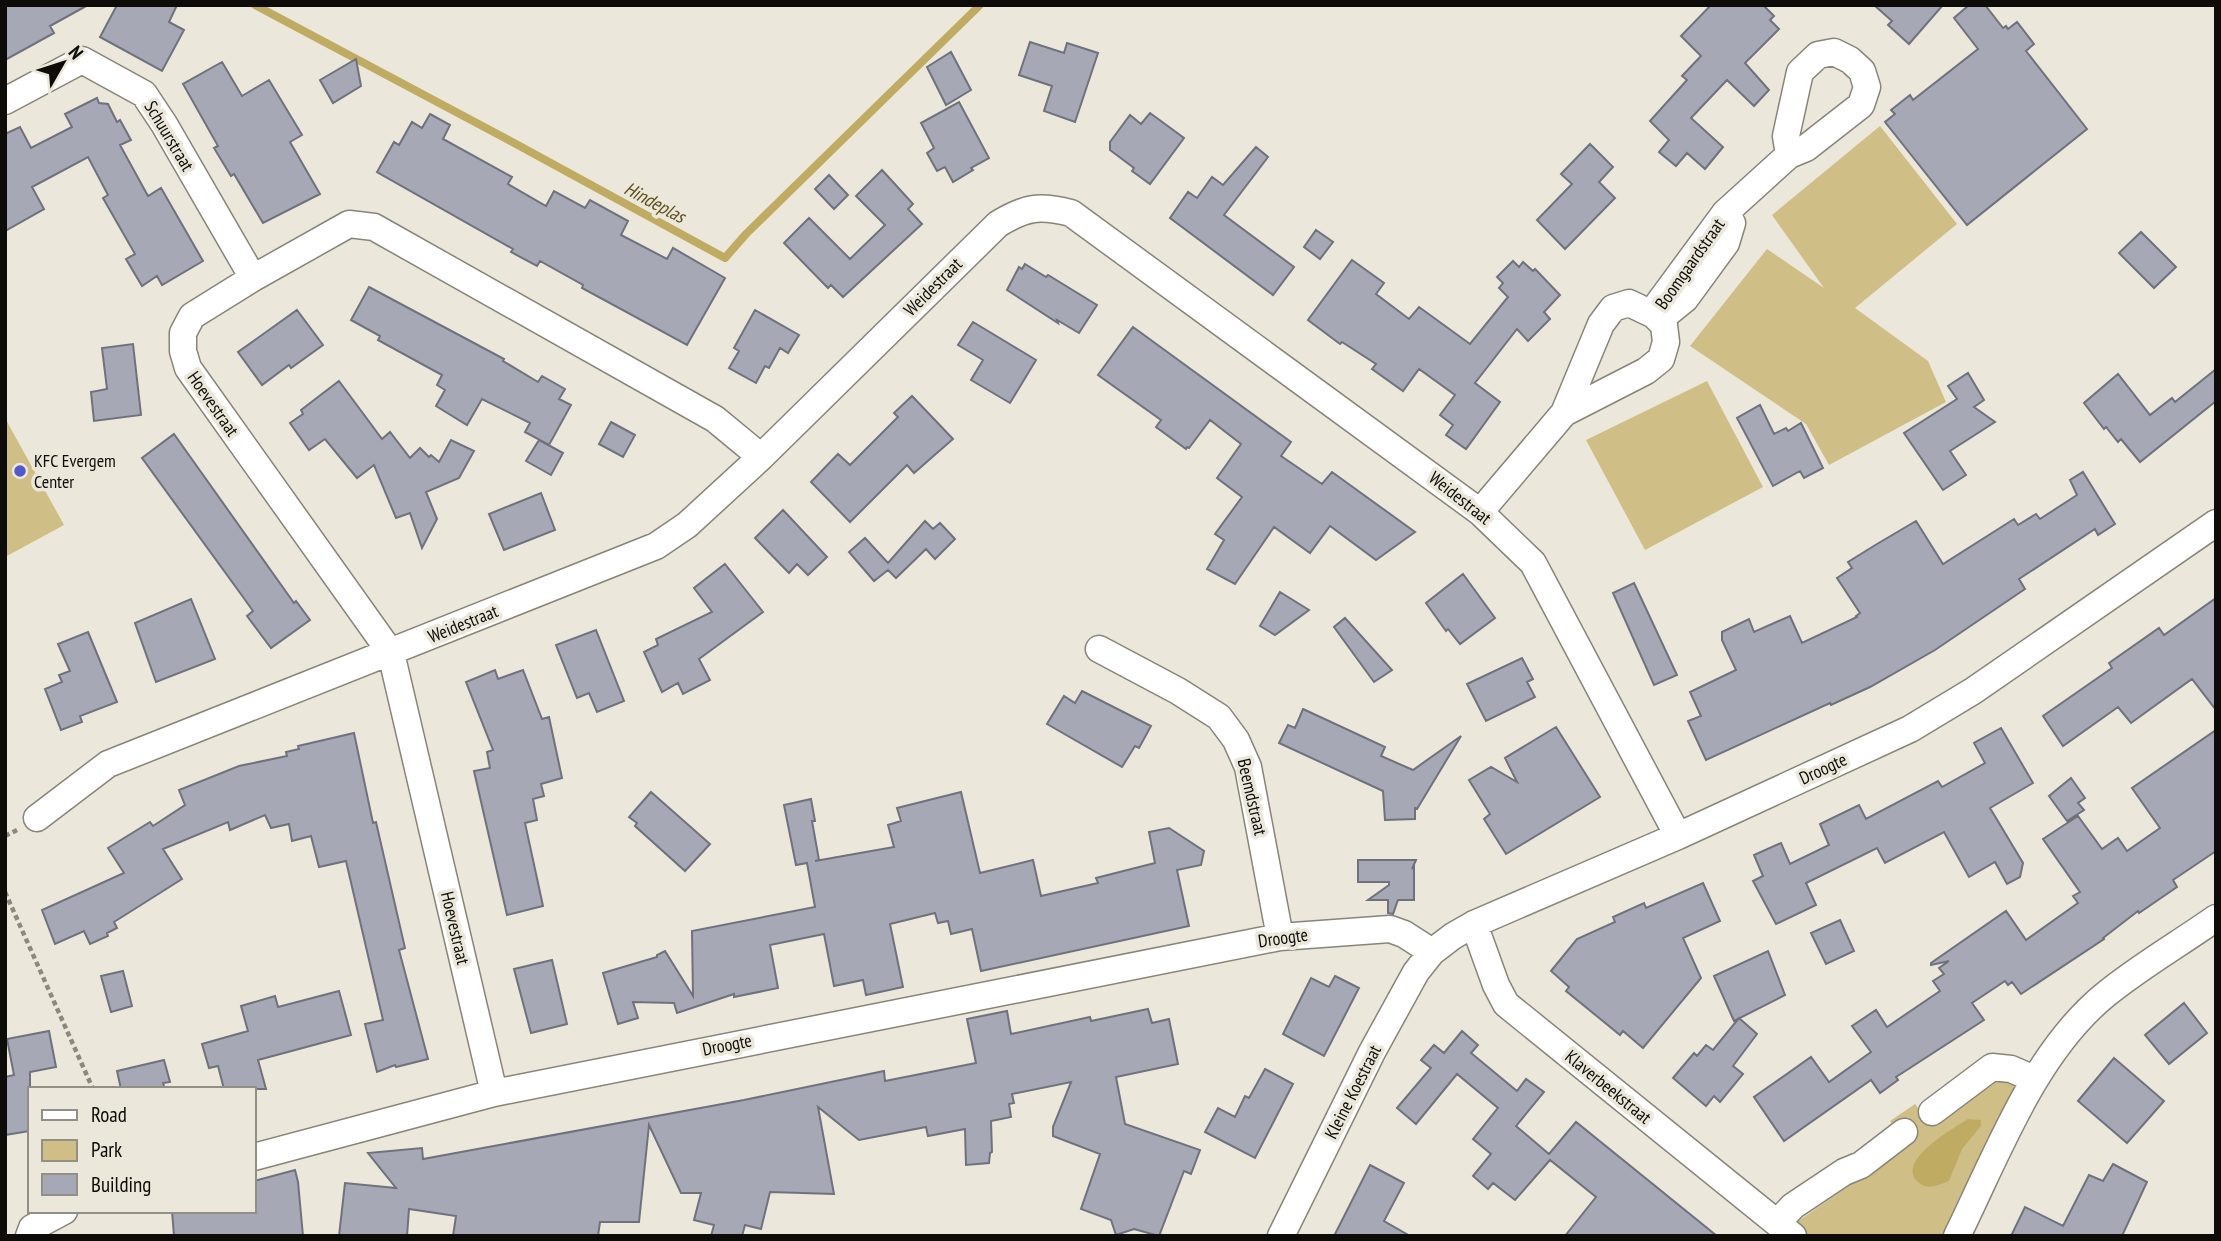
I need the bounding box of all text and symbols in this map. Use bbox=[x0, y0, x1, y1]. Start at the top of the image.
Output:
north arrow bbox=[28, 28, 98, 98]
text: N bbox=[64, 41, 89, 64]
street label: Schuurstraat bbox=[140, 96, 199, 175]
water label: Hindeplas bbox=[620, 176, 691, 229]
street label: Boomgaardstraat bbox=[1650, 214, 1729, 314]
street label: Weidestraat bbox=[899, 253, 967, 321]
street label: Hoevestraat bbox=[183, 367, 244, 441]
place label: KFC Evergem Center bbox=[34, 449, 116, 493]
marker: KFC Evergem Center bbox=[12, 463, 28, 479]
street label: Weidestraat bbox=[1424, 466, 1496, 529]
street label: Weidestraat bbox=[425, 599, 501, 648]
street label: Droogte bbox=[1795, 748, 1850, 790]
street label: Beemdstraat bbox=[1233, 756, 1272, 838]
street label: Hoevestraat bbox=[436, 889, 475, 967]
street label: Droogte bbox=[1257, 923, 1309, 952]
street label: Droogte bbox=[700, 1028, 754, 1061]
street label: Kleine Koestraat bbox=[1319, 1041, 1386, 1143]
street label: Klaverbeekstraat bbox=[1560, 1045, 1656, 1128]
legend bbox=[28, 1087, 256, 1213]
text: Road bbox=[91, 1101, 127, 1128]
text: Park bbox=[91, 1136, 122, 1163]
text: Building bbox=[91, 1171, 151, 1198]

